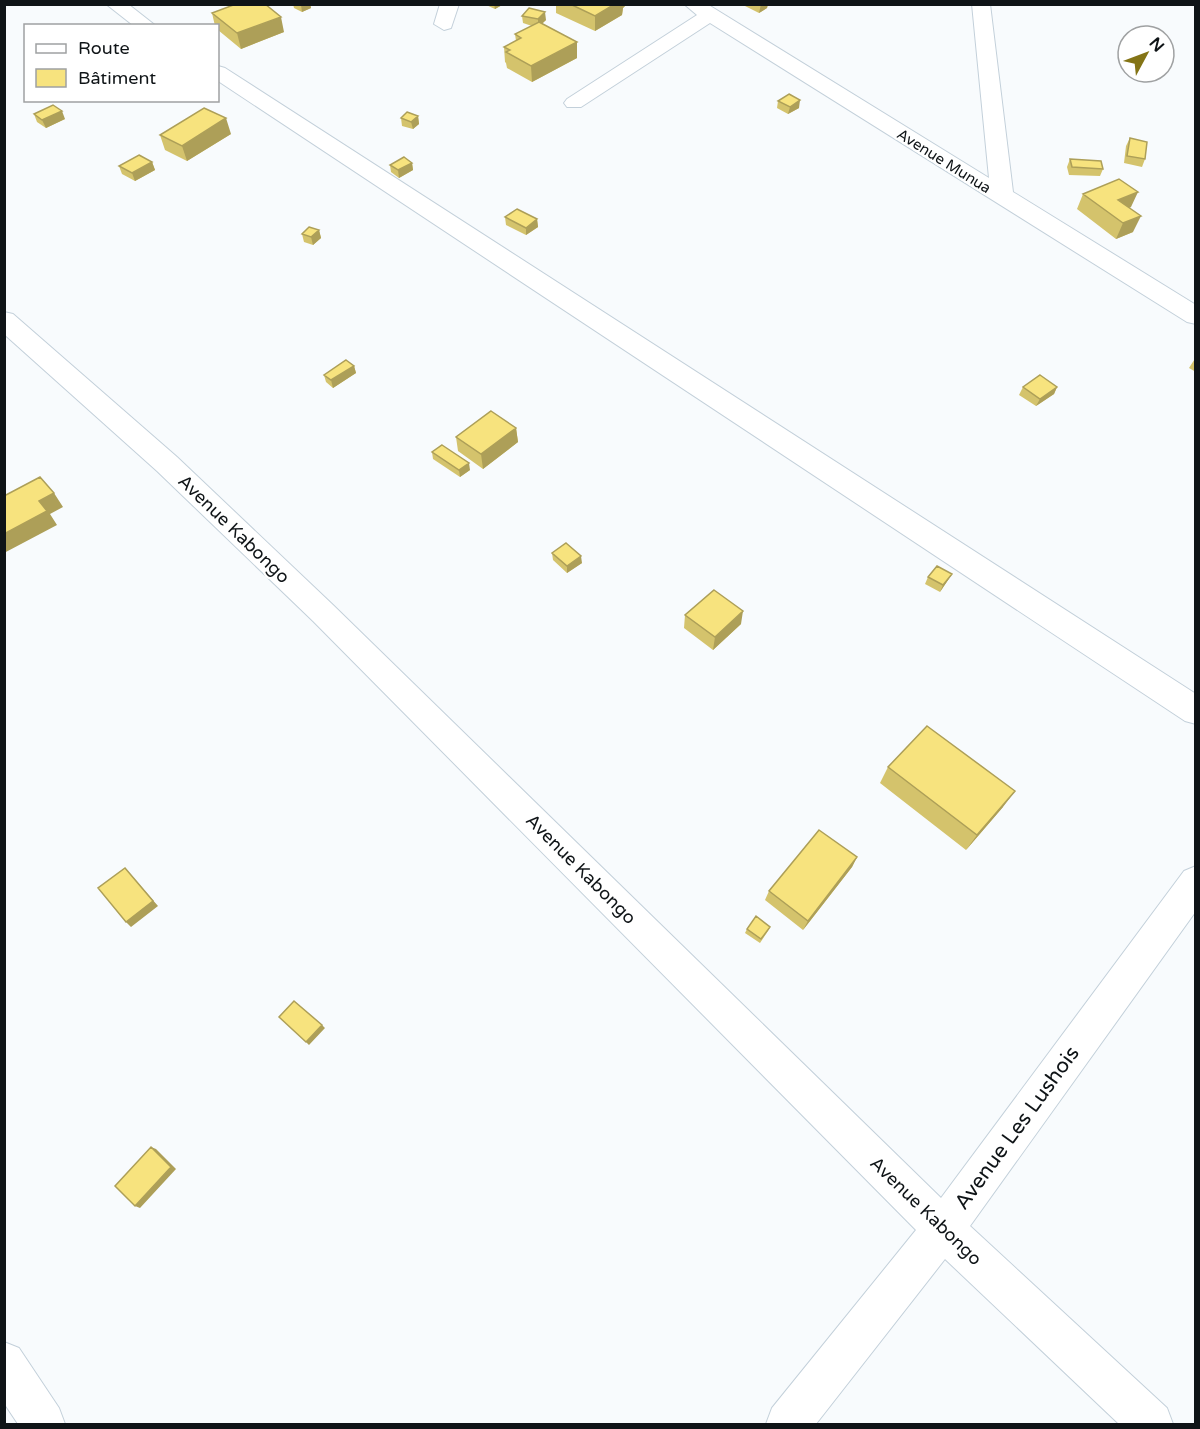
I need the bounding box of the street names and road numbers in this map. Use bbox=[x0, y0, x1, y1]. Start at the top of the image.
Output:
street label: Avenue Munua bbox=[894, 125, 994, 197]
street label: Avenue Kabongo bbox=[174, 470, 294, 588]
street label: Avenue Kabongo bbox=[521, 809, 641, 929]
street label: Avenue Les Lushois bbox=[949, 1041, 1085, 1215]
street label: Avenue Kabongo bbox=[866, 1152, 986, 1270]

